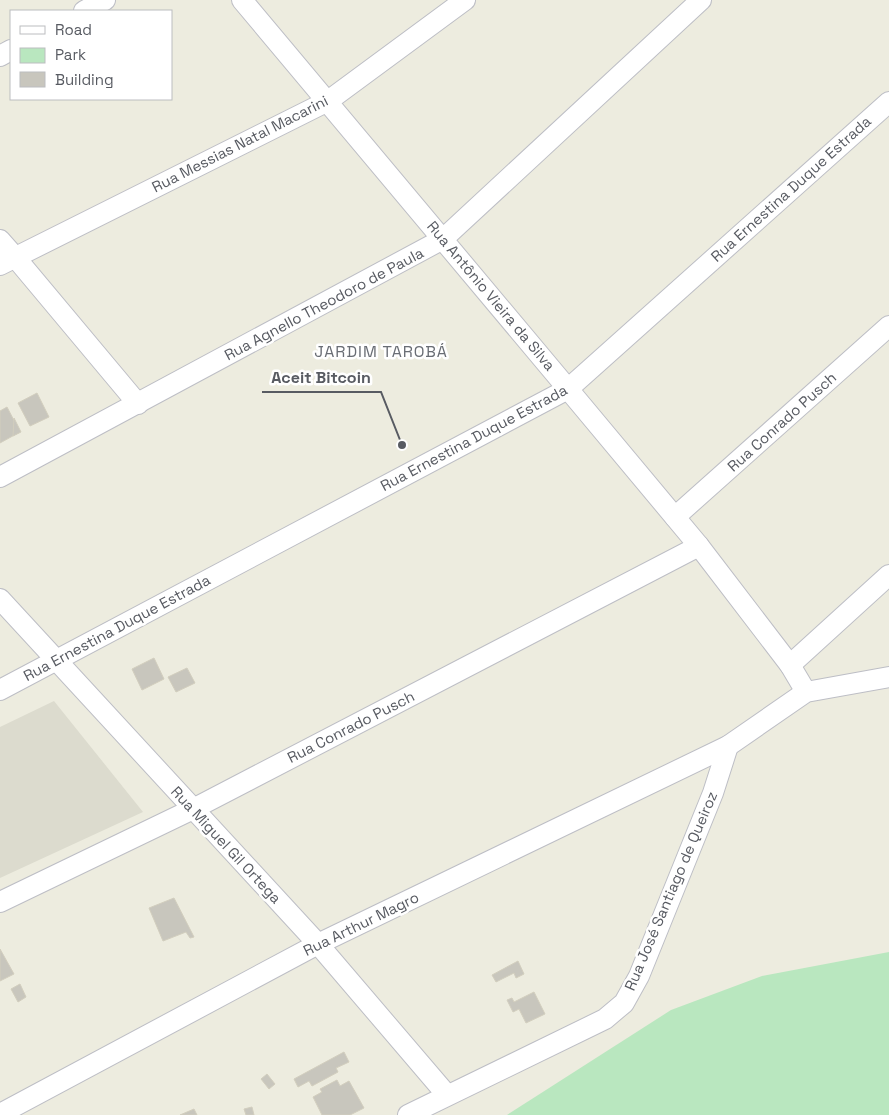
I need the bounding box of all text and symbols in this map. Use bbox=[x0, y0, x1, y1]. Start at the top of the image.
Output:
legend bbox=[10, 10, 172, 100]
text: Road bbox=[55, 20, 92, 39]
text: Park bbox=[55, 45, 86, 64]
text: Building bbox=[55, 70, 114, 89]
street label: Rua Messias Natal Macarini bbox=[149, 91, 331, 196]
street label: Rua Ernestina Duque Estrada bbox=[707, 111, 875, 266]
street label: Rua Antônio Vieira da Silva bbox=[423, 217, 560, 375]
street label: Rua Agnello Theodoro de Paula bbox=[221, 243, 427, 364]
district label: JARDIM TAROBÁ bbox=[314, 341, 448, 362]
callout: Aceit Bitcoin bbox=[262, 361, 381, 392]
text: Aceit Bitcoin bbox=[271, 367, 371, 388]
street label: Rua Conrado Pusch bbox=[723, 368, 840, 476]
street label: Rua Ernestina Duque Estrada bbox=[377, 380, 571, 495]
street label: Rua Ernestina Duque Estrada bbox=[20, 570, 214, 685]
street label: Rua Conrado Pusch bbox=[284, 686, 417, 767]
street label: Rua Miguel Gil Ortega bbox=[167, 782, 286, 908]
street label: Rua José Santiago de Queiroz bbox=[620, 788, 721, 993]
street label: Rua Arthur Magro bbox=[300, 887, 422, 960]

